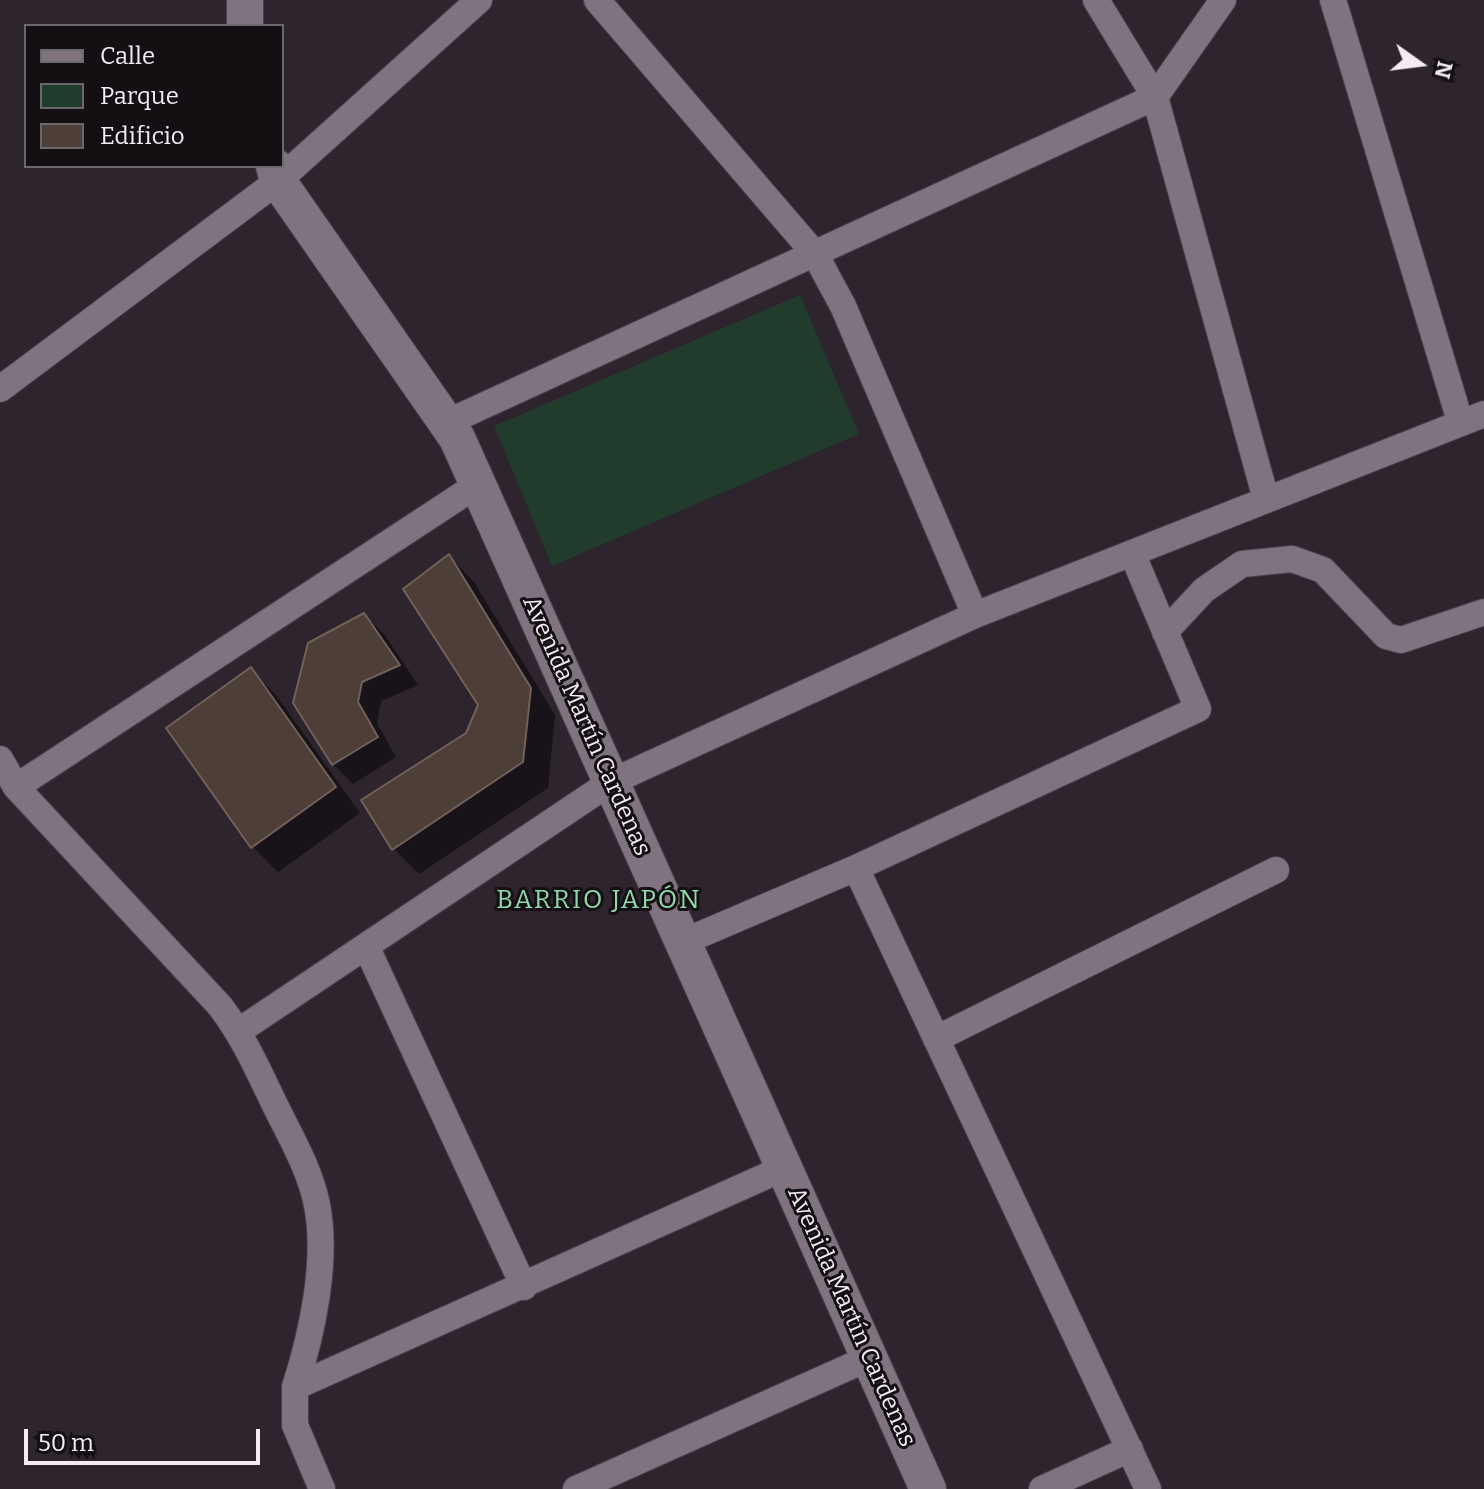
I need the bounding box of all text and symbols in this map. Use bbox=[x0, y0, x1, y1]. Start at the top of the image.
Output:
legend bbox=[24, 24, 284, 168]
north arrow bbox=[1380, 24, 1460, 104]
text: Calle bbox=[100, 42, 155, 70]
text: N bbox=[1429, 58, 1459, 81]
text: Parque bbox=[100, 82, 179, 110]
text: Edificio bbox=[100, 122, 185, 150]
street label: Avenida Martín Cardenas bbox=[516, 592, 656, 860]
district label: BARRIO JAPÓN bbox=[496, 885, 702, 917]
street label: Avenida Martín Cardenas bbox=[781, 1183, 921, 1451]
scale bar bbox=[28, 1413, 264, 1463]
text: 50 m bbox=[38, 1429, 94, 1457]

